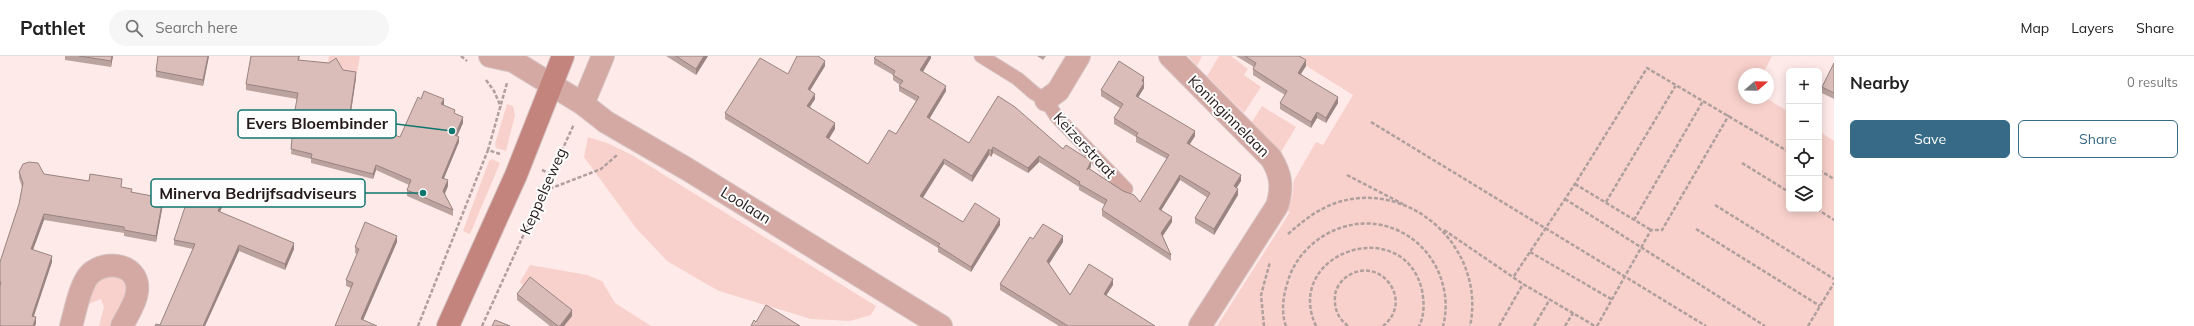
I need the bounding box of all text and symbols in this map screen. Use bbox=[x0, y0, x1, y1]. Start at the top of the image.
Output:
search box bbox=[109, 10, 389, 46]
text: Pathlet bbox=[20, 16, 85, 40]
icon: search bbox=[123, 17, 145, 39]
text: Search here bbox=[155, 18, 238, 37]
text: Map bbox=[2020, 19, 2049, 37]
text: Layers bbox=[2071, 19, 2114, 37]
text: Share bbox=[2136, 19, 2174, 37]
north arrow bbox=[1738, 68, 1774, 104]
map controls bbox=[1786, 68, 1822, 212]
button: + bbox=[1786, 68, 1822, 104]
street label: Koninginnelaan bbox=[1184, 71, 1274, 161]
text: Nearby bbox=[1850, 72, 1909, 93]
text: 0 results bbox=[2127, 74, 2178, 90]
button: − bbox=[1786, 104, 1822, 140]
street label: Keizerstraat bbox=[1050, 108, 1120, 182]
callout: Evers Bloembinder bbox=[238, 110, 396, 138]
text: Evers Bloembinder bbox=[246, 113, 389, 133]
button: Save bbox=[1850, 120, 2010, 158]
button: Share bbox=[2018, 120, 2178, 158]
button: locate bbox=[1786, 140, 1822, 176]
street label: Keppelseweg bbox=[515, 145, 571, 237]
button: layers bbox=[1786, 176, 1822, 212]
callout: Minerva Bedrijfsadviseurs bbox=[151, 179, 365, 207]
street label: Loolaan bbox=[717, 182, 775, 228]
text: Minerva Bedrijfsadviseurs bbox=[159, 183, 357, 203]

